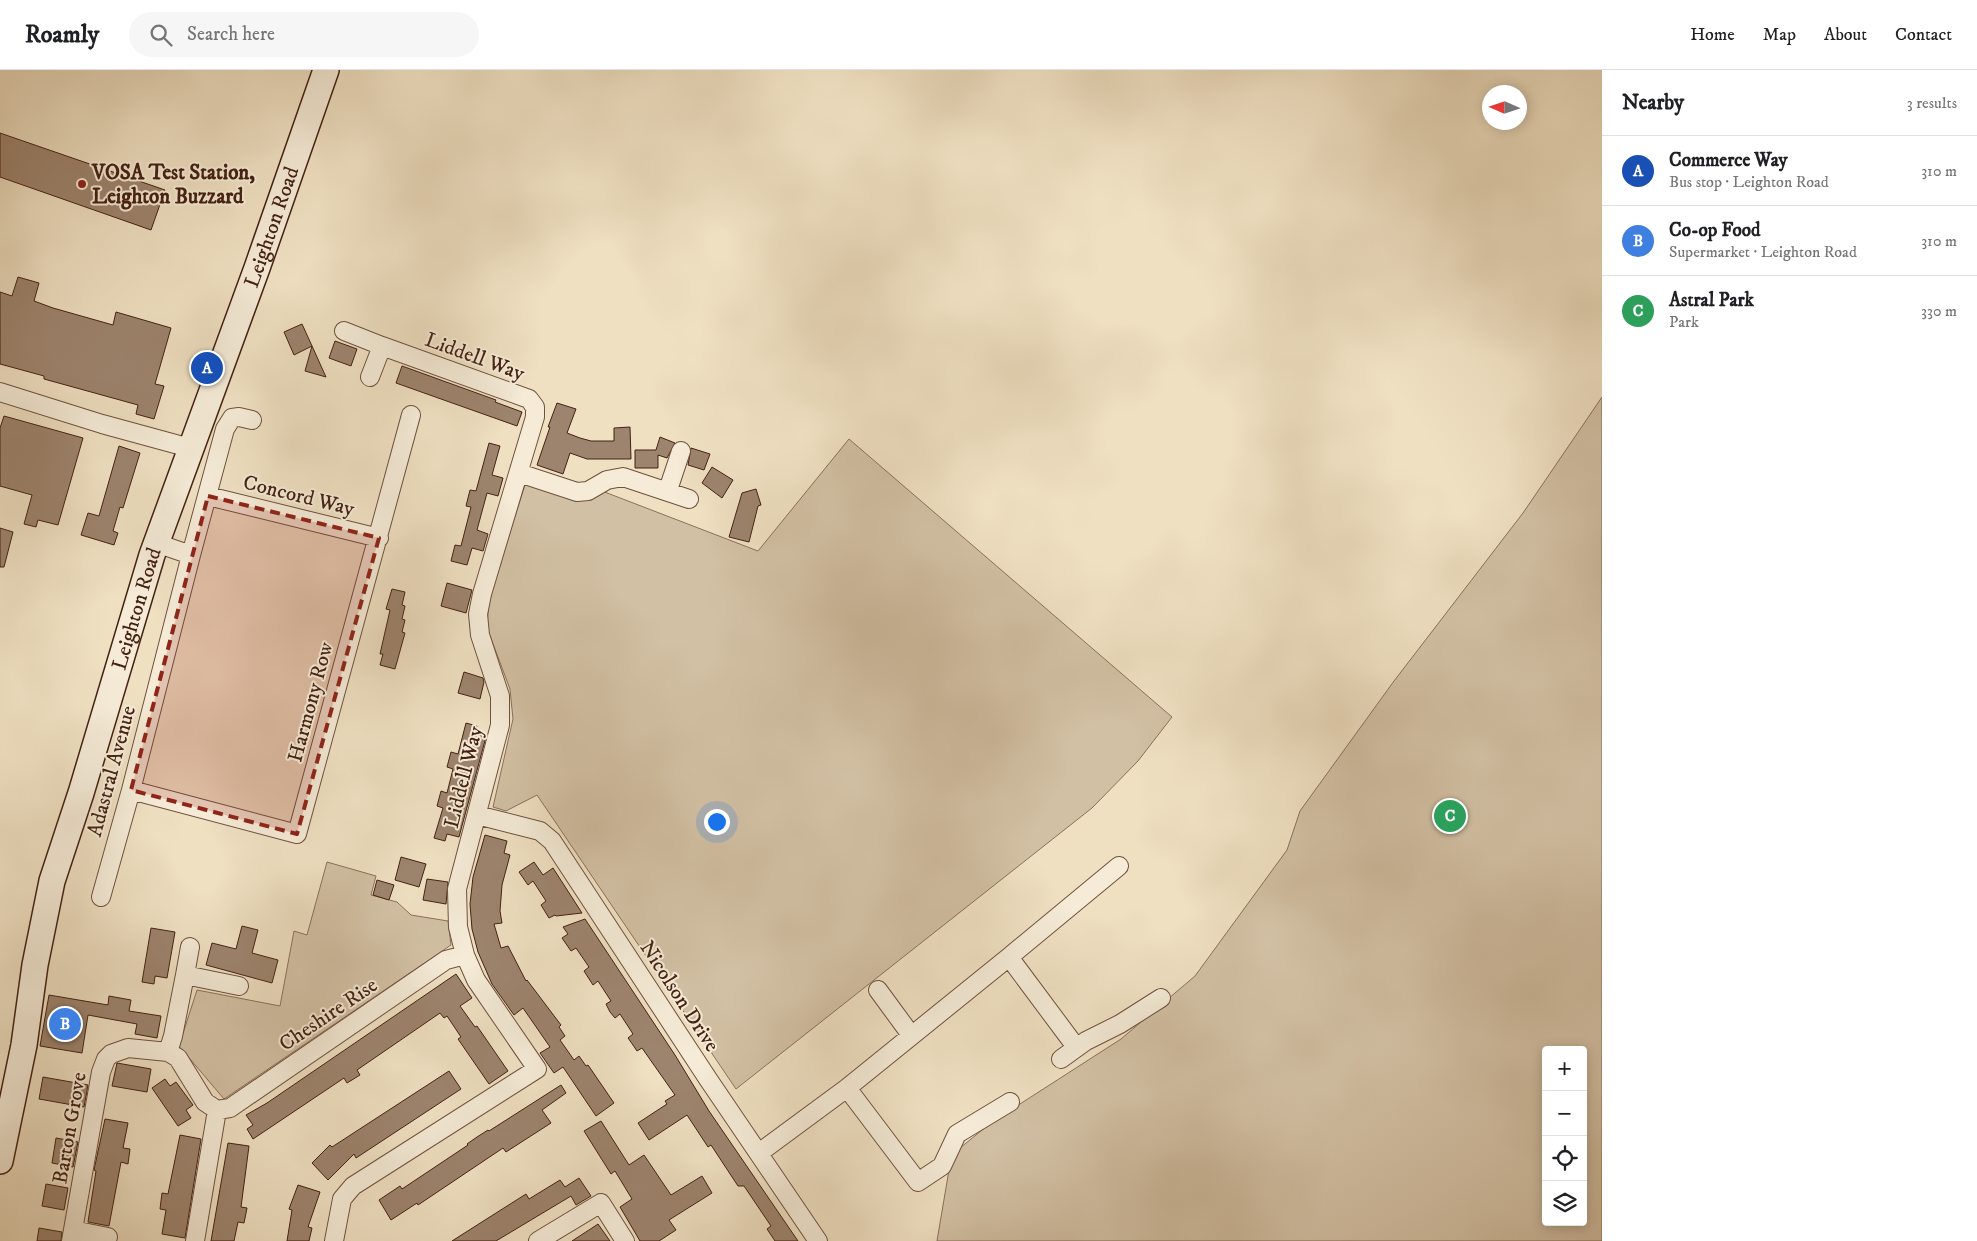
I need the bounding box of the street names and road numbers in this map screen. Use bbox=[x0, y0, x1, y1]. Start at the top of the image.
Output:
street label: Leighton Road bbox=[239, 163, 305, 291]
street label: Liddell Way bbox=[421, 327, 529, 387]
street label: Concord Way bbox=[240, 470, 358, 523]
street label: Leighton Road bbox=[106, 544, 168, 673]
street label: Harmony Row bbox=[282, 639, 340, 765]
street label: Adastral Avenue bbox=[82, 703, 142, 840]
street label: Liddell Way bbox=[439, 723, 489, 831]
street label: Nicolson Drive bbox=[634, 936, 725, 1057]
street label: Cheshire Rise bbox=[274, 972, 383, 1057]
street label: Barton Grove bbox=[47, 1070, 93, 1186]

